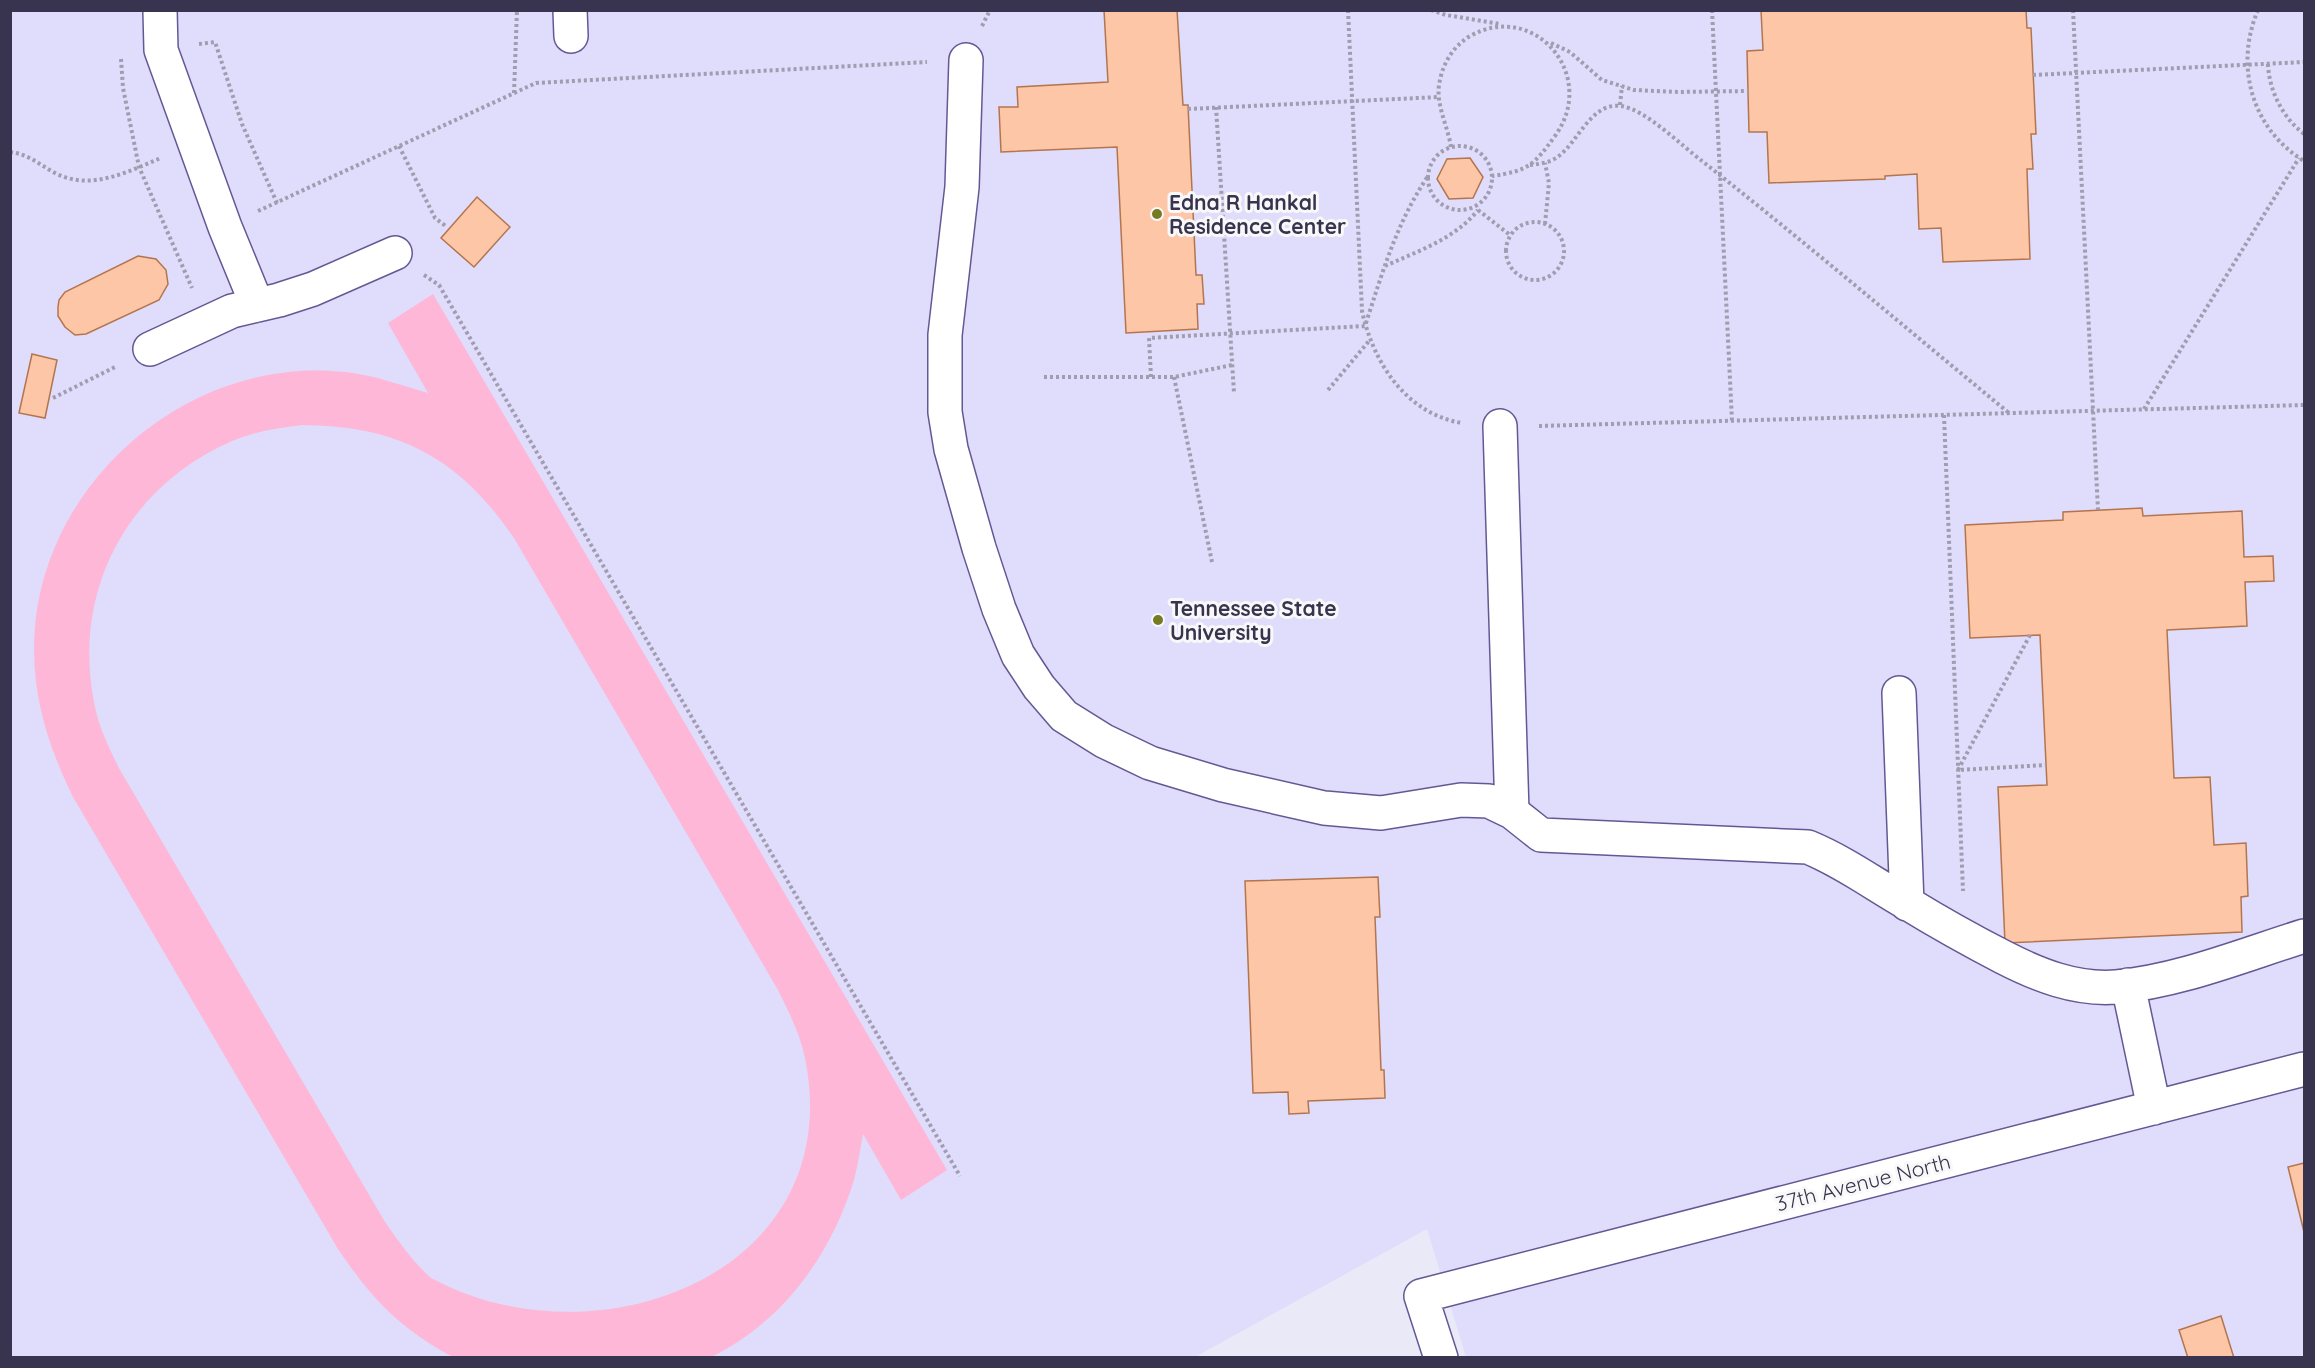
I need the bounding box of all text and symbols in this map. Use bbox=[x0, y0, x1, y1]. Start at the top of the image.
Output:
place label: Edna R Hankal Residence Center bbox=[1169, 189, 1346, 239]
marker: Edna R Hankal Residence Center bbox=[1150, 207, 1164, 221]
place label: Tennessee State University bbox=[1170, 595, 1337, 645]
marker: Tennessee State University bbox=[1151, 613, 1165, 627]
street label: 37th Avenue North bbox=[1773, 1148, 1953, 1216]

